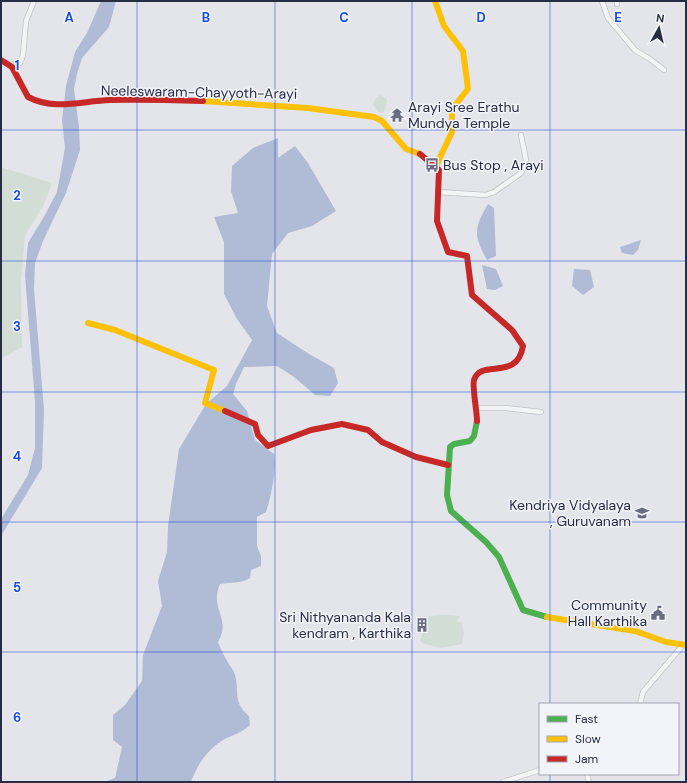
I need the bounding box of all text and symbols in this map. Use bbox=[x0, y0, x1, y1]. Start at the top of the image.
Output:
north arrow bbox=[639, 8, 679, 48]
text: A bbox=[64, 9, 74, 26]
text: B bbox=[202, 9, 210, 26]
text: C bbox=[339, 9, 349, 26]
text: D bbox=[476, 9, 486, 26]
text: E bbox=[614, 9, 622, 26]
text: N bbox=[655, 11, 665, 26]
text: 1 bbox=[15, 57, 19, 74]
street label: Neeleswaram-Chayyoth-Arayi bbox=[101, 81, 297, 103]
place label: Arayi Sree Erathu Mundya Temple bbox=[408, 98, 519, 132]
temple icon: Arayi Sree Erathu Mundya Temple bbox=[389, 107, 405, 123]
place label: Bus Stop , Arayi bbox=[443, 156, 544, 174]
bus stop icon: Bus Stop , Arayi bbox=[424, 157, 440, 173]
text: 2 bbox=[13, 187, 21, 204]
text: 3 bbox=[13, 318, 21, 335]
text: 4 bbox=[13, 448, 21, 465]
place label: Kendriya Vidyalaya , Guruvanam bbox=[509, 496, 631, 530]
school or university icon: Kendriya Vidyalaya , Guruvanam bbox=[634, 505, 650, 521]
text: 5 bbox=[13, 579, 21, 596]
place label: Community Hall Karthika bbox=[568, 596, 647, 630]
public building icon: Community Hall Karthika bbox=[650, 605, 666, 621]
place label: Sri Nithyananda Kala kendram , Karthika bbox=[279, 608, 411, 642]
building icon: Sri Nithyananda Kala kendram , Karthika bbox=[414, 617, 430, 633]
legend bbox=[539, 703, 679, 775]
text: 6 bbox=[13, 709, 21, 726]
text: Fast bbox=[575, 711, 598, 727]
text: Slow bbox=[575, 731, 601, 747]
text: Jam bbox=[575, 751, 598, 767]

